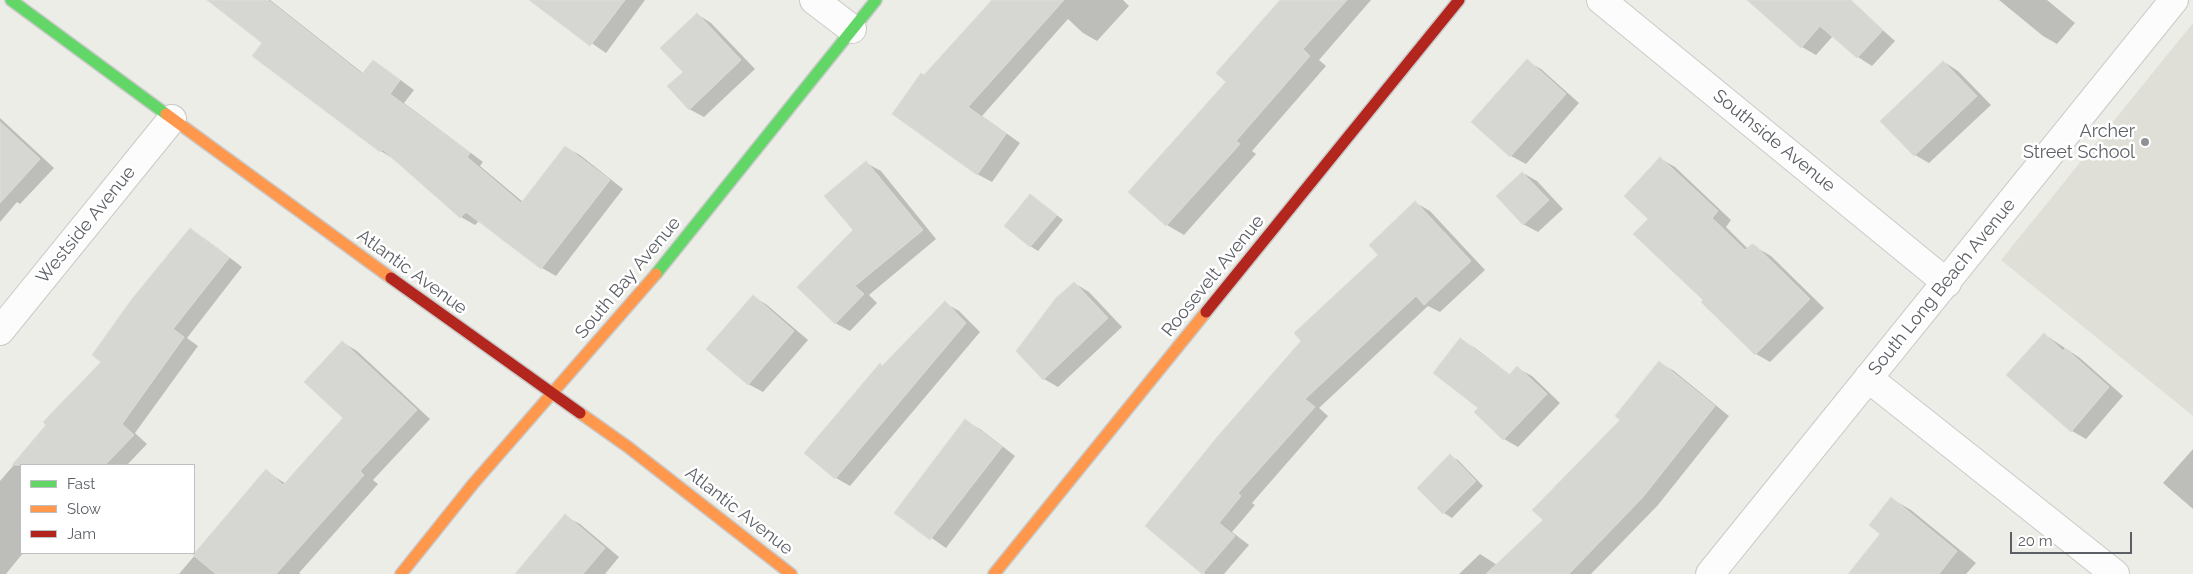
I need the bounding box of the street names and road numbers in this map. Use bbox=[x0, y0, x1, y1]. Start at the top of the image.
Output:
street label: Southside Avenue bbox=[1709, 85, 1839, 197]
street label: Westside Avenue bbox=[32, 162, 140, 288]
street label: South Long Beach Avenue bbox=[1864, 194, 2020, 380]
street label: Roosevelt Avenue bbox=[1157, 211, 1269, 341]
street label: South Bay Avenue bbox=[571, 213, 685, 343]
street label: Atlantic Avenue bbox=[353, 225, 471, 319]
street label: Atlantic Avenue bbox=[681, 462, 797, 560]

